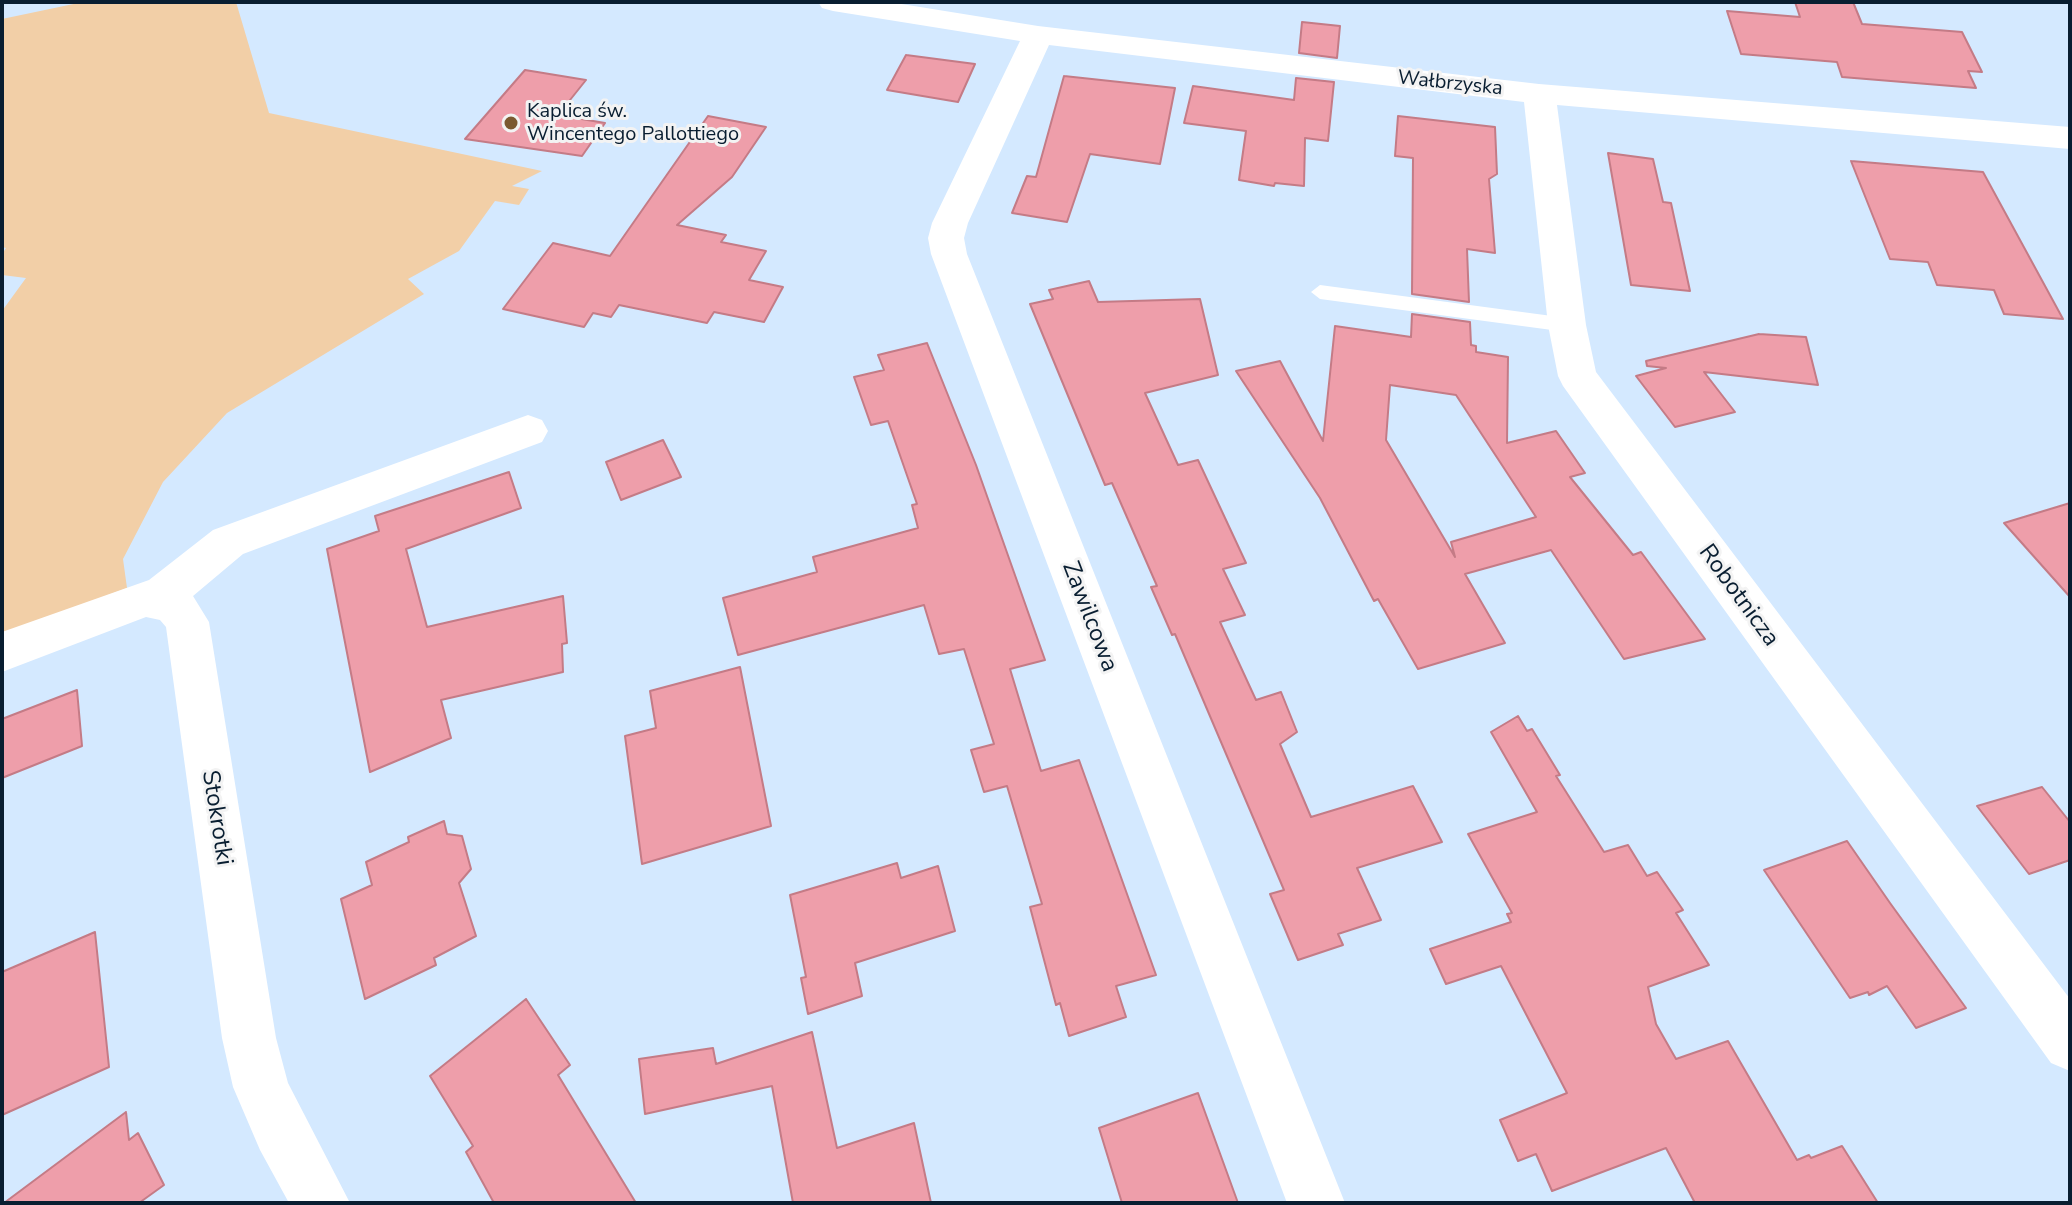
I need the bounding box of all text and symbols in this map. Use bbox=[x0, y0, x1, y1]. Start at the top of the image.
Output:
street label: Wałbrzyska bbox=[1396, 67, 1504, 101]
place label: Kaplica św. Wincentego Pallottiego bbox=[527, 100, 739, 147]
marker: Kaplica św. Wincentego Pallottiego bbox=[502, 114, 520, 132]
street label: Robotnicza bbox=[1691, 539, 1785, 653]
street label: Zawilcowa bbox=[1055, 558, 1123, 676]
street label: Stokrotki bbox=[194, 768, 238, 868]

